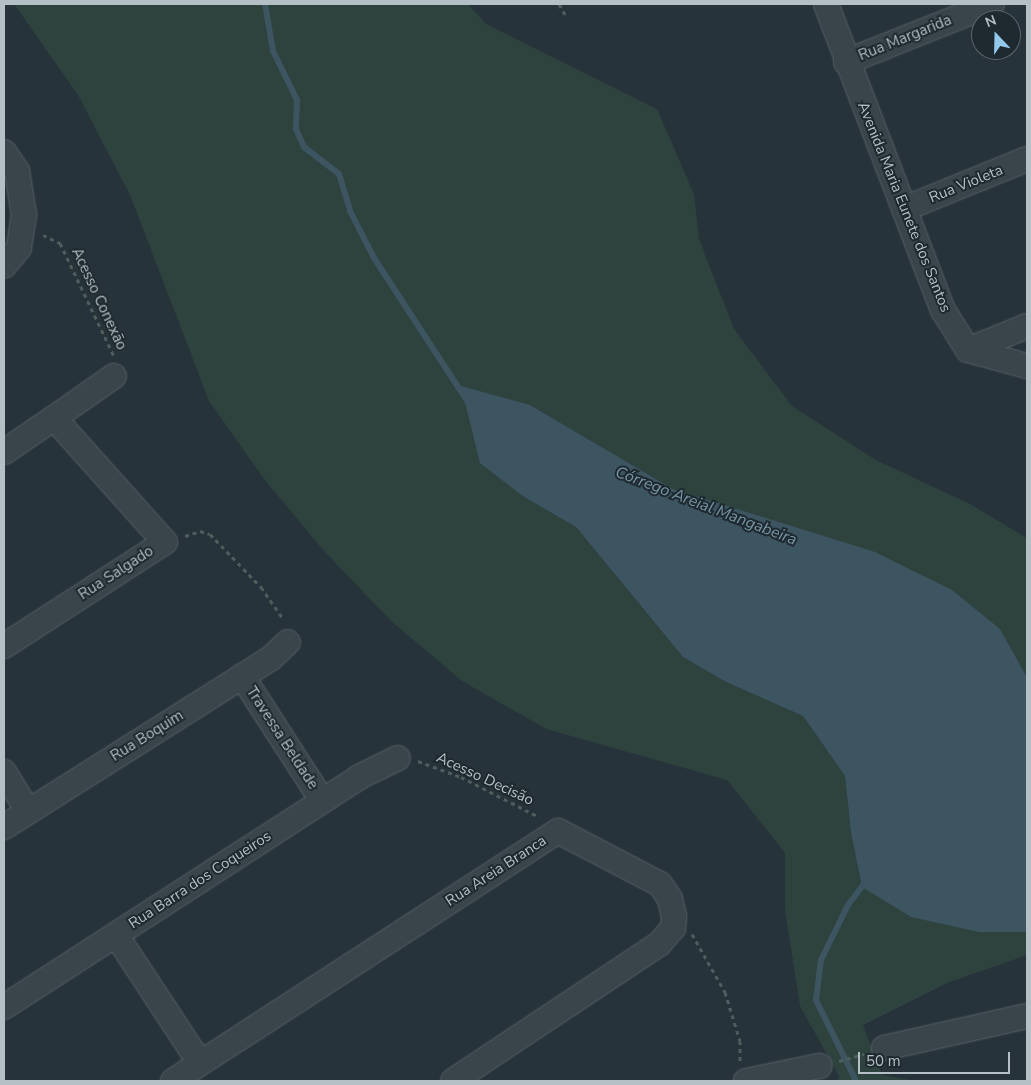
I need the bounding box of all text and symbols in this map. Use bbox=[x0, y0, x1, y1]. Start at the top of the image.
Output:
north arrow bbox=[971, 10, 1021, 60]
street label: Rua Margarida bbox=[856, 11, 954, 65]
text: N bbox=[982, 11, 999, 32]
street label: Avenida Maria Eunete dos Santos bbox=[853, 99, 955, 315]
street label: Rua Violeta bbox=[926, 161, 1006, 207]
street label: Acesso Conexão bbox=[67, 245, 131, 353]
water label: Córrego Areial Mangabeira bbox=[612, 462, 800, 550]
street label: Rua Salgado bbox=[75, 542, 157, 604]
street label: Travessa Beldade bbox=[242, 683, 322, 793]
street label: Rua Boquim bbox=[107, 707, 187, 765]
street label: Acesso Decisão bbox=[433, 749, 537, 809]
street label: Rua Barra dos Coqueiros bbox=[125, 827, 275, 933]
street label: Rua Areia Branca bbox=[442, 832, 550, 910]
scale bar bbox=[861, 1042, 1014, 1074]
text: 50 m bbox=[866, 1051, 901, 1071]

